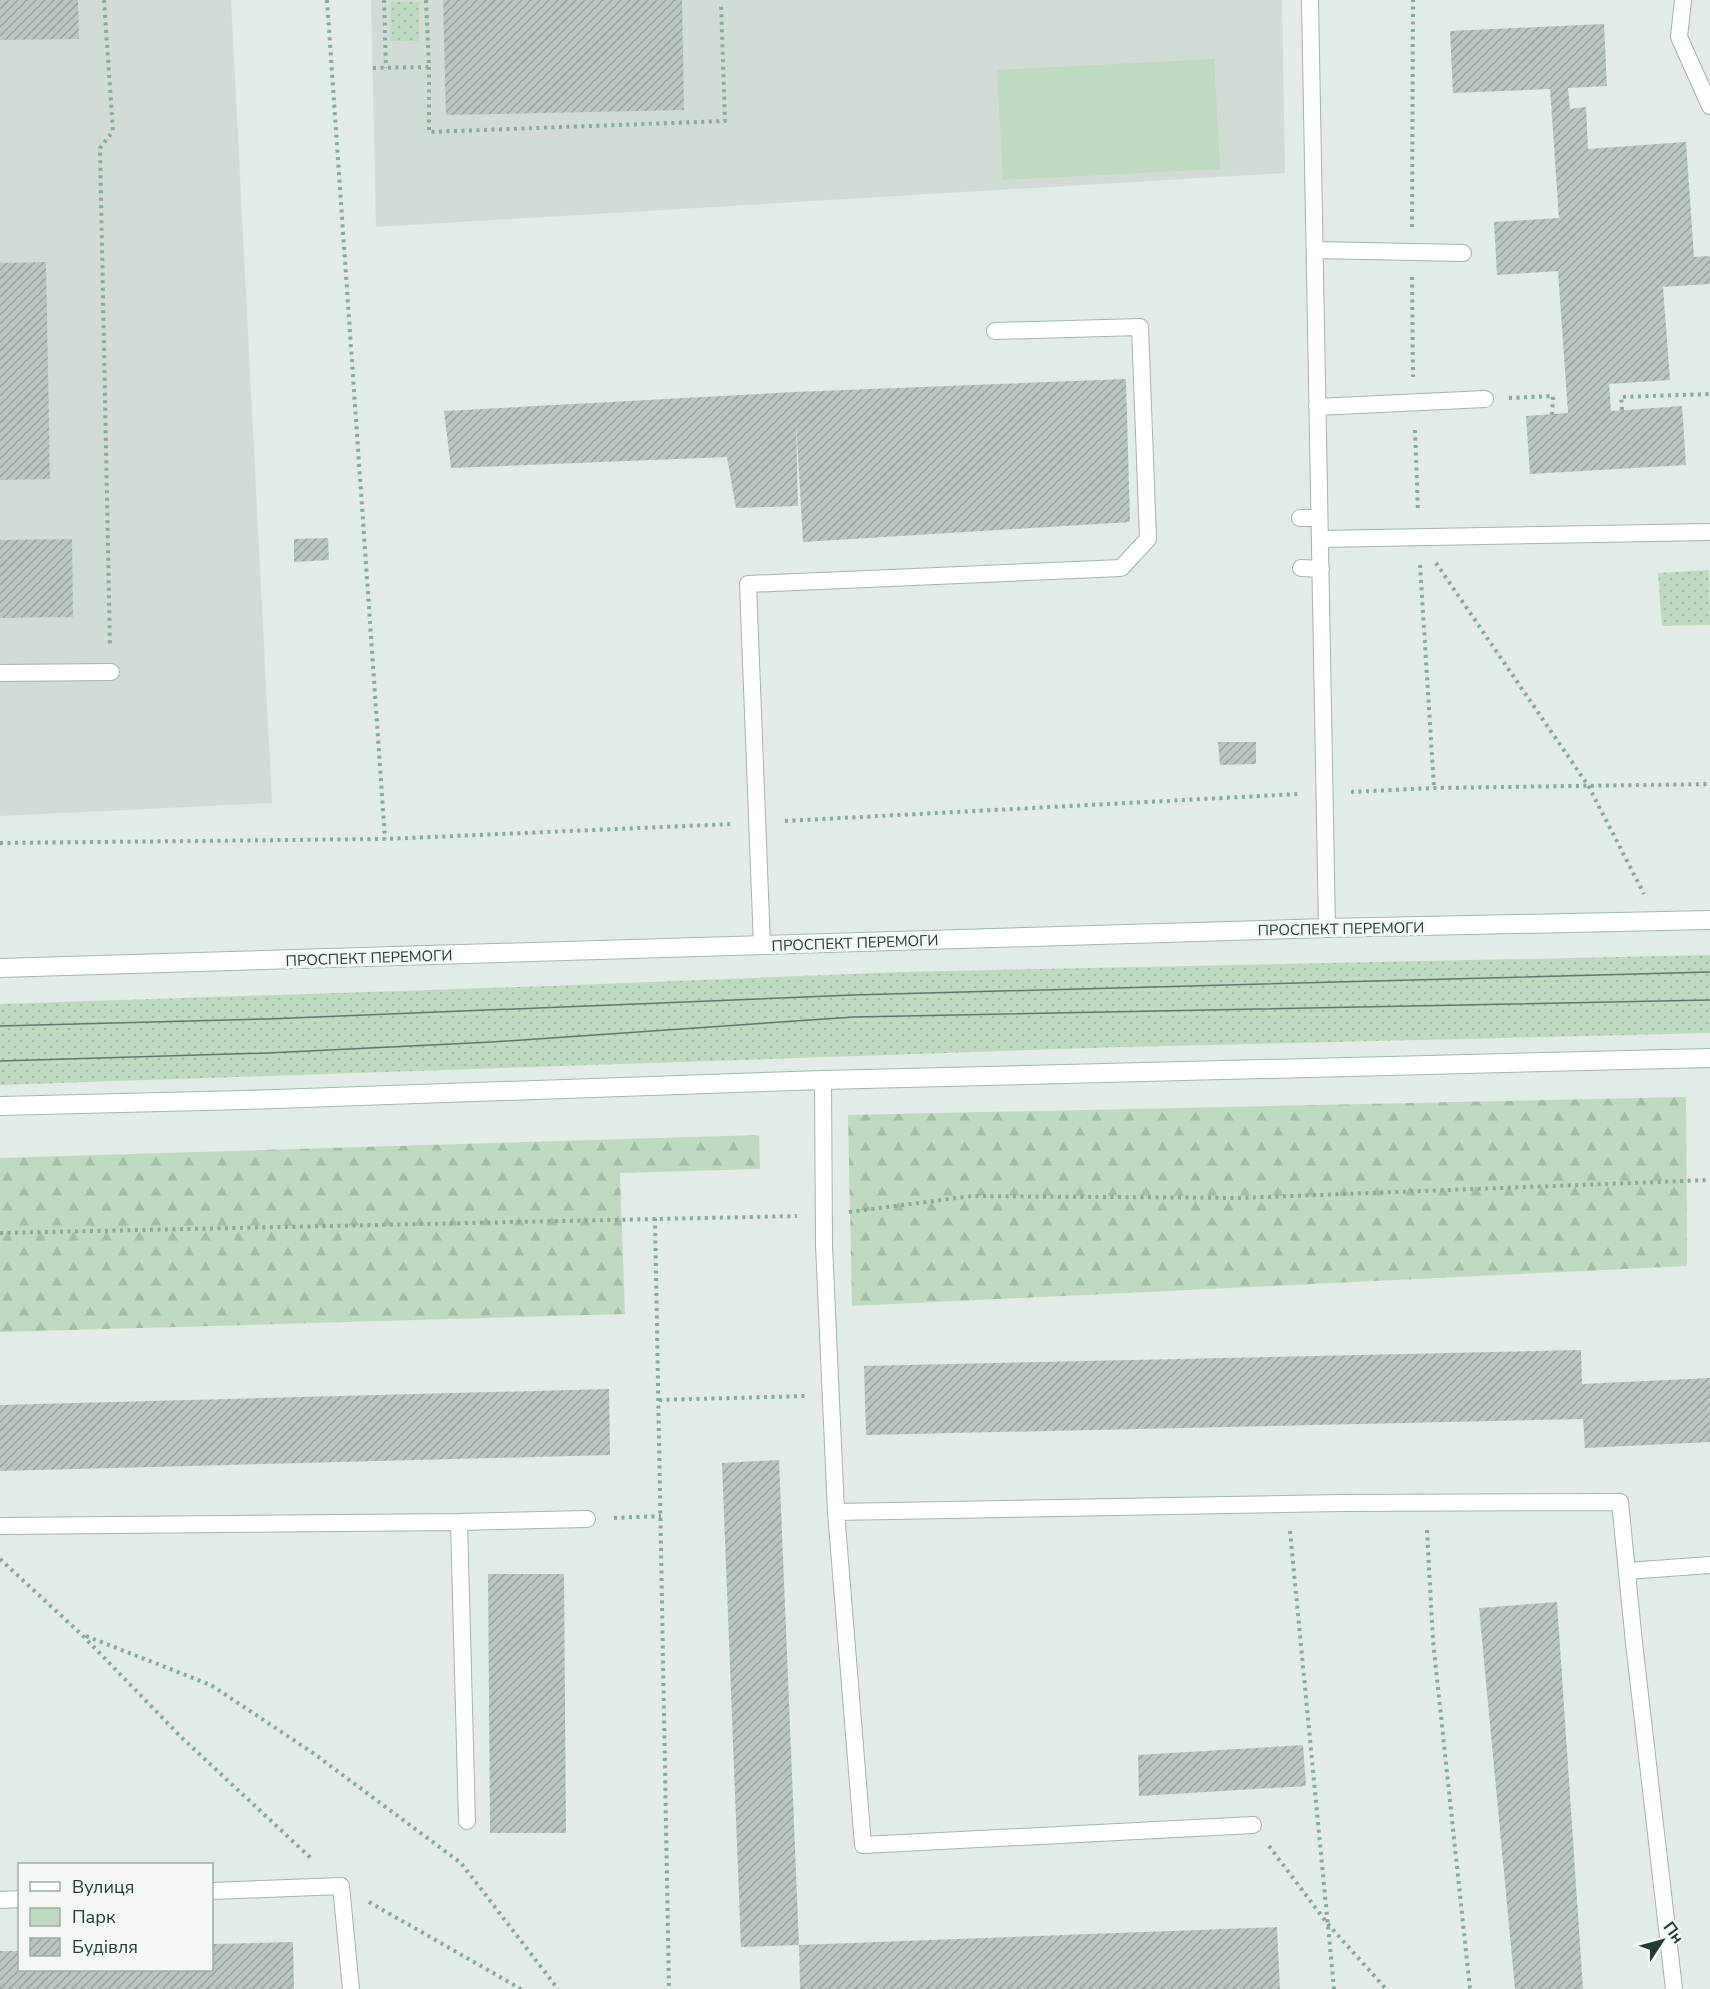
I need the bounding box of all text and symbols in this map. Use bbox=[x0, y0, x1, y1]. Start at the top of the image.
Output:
street label: ПРОСПЕКТ ПЕРЕМОГИ bbox=[1257, 918, 1425, 940]
street label: ПРОСПЕКТ ПЕРЕМОГИ bbox=[771, 930, 939, 956]
street label: ПРОСПЕКТ ПЕРЕМОГИ bbox=[285, 945, 453, 971]
legend bbox=[18, 1863, 213, 1971]
text: Вулиця bbox=[72, 1875, 134, 1899]
text: Парк bbox=[72, 1905, 116, 1929]
north arrow bbox=[1632, 1911, 1692, 1971]
text: Пн bbox=[1658, 1917, 1689, 1948]
text: Будівля bbox=[72, 1935, 138, 1959]

